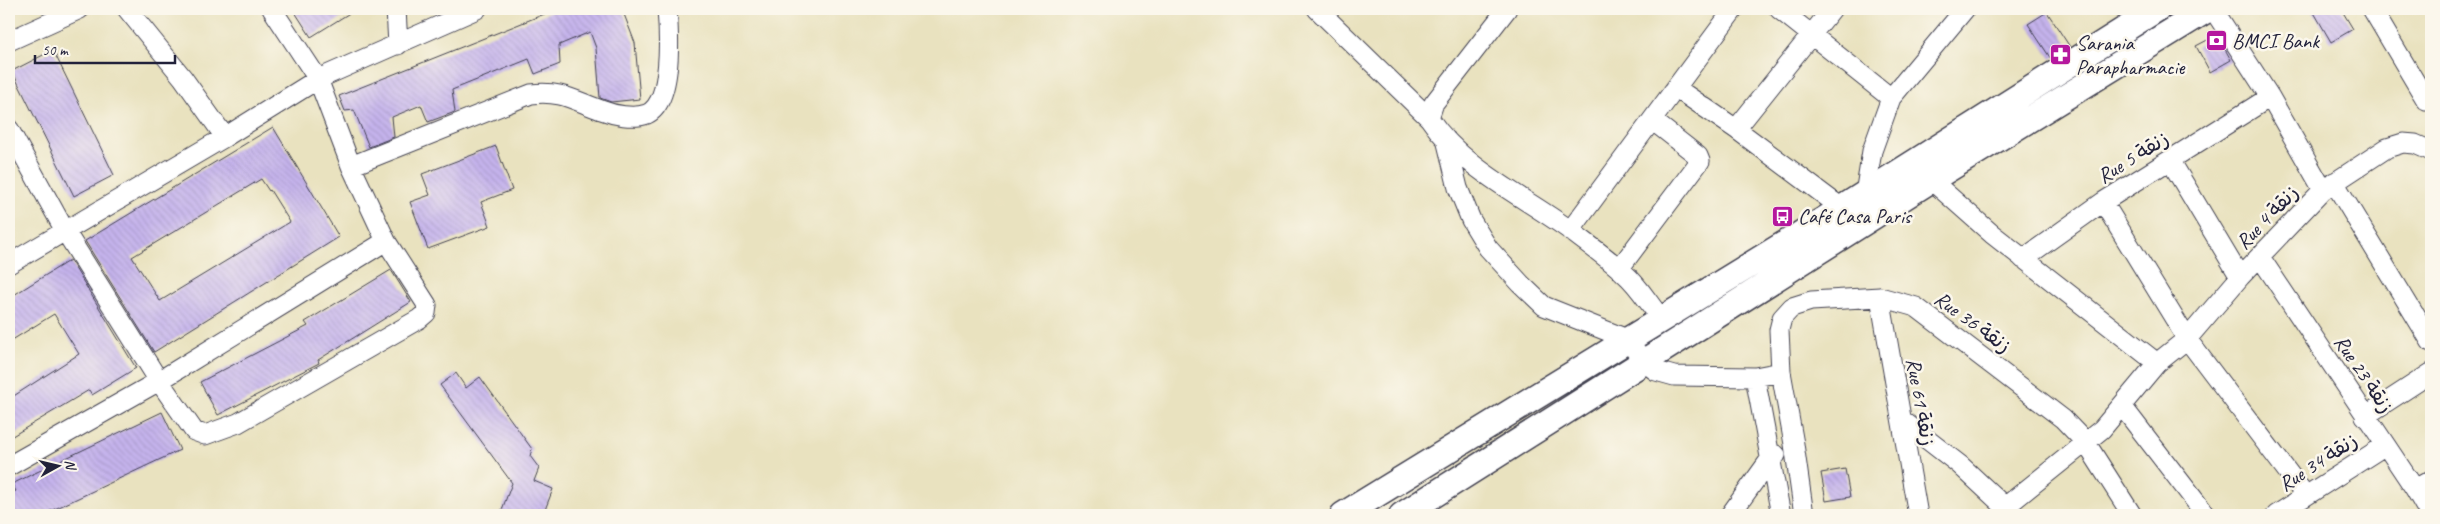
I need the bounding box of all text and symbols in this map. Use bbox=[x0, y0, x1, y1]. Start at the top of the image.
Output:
place label: BMCI Bank bbox=[2232, 28, 2320, 54]
bank icon: BMCI Bank bbox=[2204, 29, 2228, 53]
place label: Sarania Parapharmacie bbox=[2076, 30, 2185, 80]
scale bar bbox=[35, 32, 175, 64]
text: 50 m bbox=[42, 41, 69, 60]
pharmacy icon: Sarania Parapharmacie bbox=[2048, 43, 2072, 67]
street label: Rue 5 زنقة bbox=[2092, 125, 2174, 189]
street label: Rue 4 زنقة bbox=[2230, 179, 2304, 255]
place label: Café Casa Paris bbox=[1798, 203, 1913, 229]
bus stop icon: Café Casa Paris bbox=[1770, 204, 1794, 228]
street label: Rue 36 زنقة bbox=[1929, 285, 2017, 359]
street label: Rue 23 زنقة bbox=[2328, 330, 2400, 418]
street label: Rue 61 زنقة bbox=[1900, 356, 1942, 448]
street label: Rue 34 زنقة bbox=[2274, 427, 2362, 497]
north arrow bbox=[32, 442, 82, 492]
text: N bbox=[61, 459, 80, 472]

